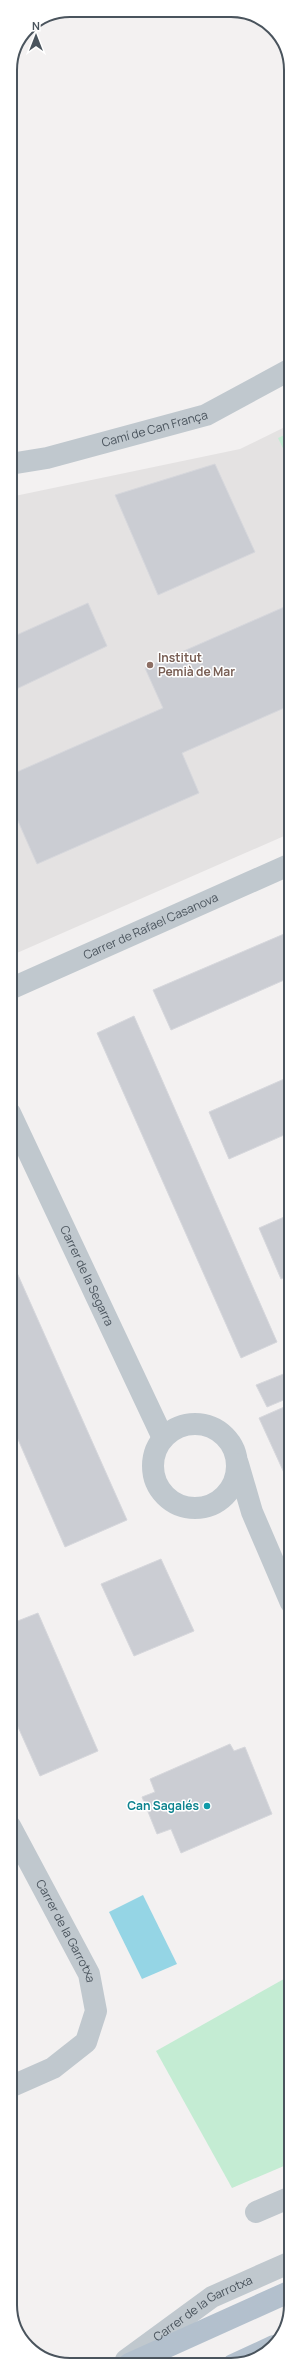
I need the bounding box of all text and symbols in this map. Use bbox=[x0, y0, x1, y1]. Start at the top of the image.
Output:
north arrow bbox=[16, 16, 56, 56]
text: N bbox=[32, 18, 40, 33]
street label: Camí de Can França bbox=[100, 406, 209, 451]
place label: Institut Pemià de Mar bbox=[158, 649, 235, 680]
marker: Institut Pemià de Mar bbox=[145, 660, 155, 670]
street label: Carrer de Rafael Casanova bbox=[80, 889, 221, 963]
street label: Carrer de la Segarra bbox=[56, 1223, 118, 1329]
place label: Can Sagalés bbox=[127, 1797, 200, 1814]
marker: Can Sagalés bbox=[202, 1801, 212, 1811]
street label: Carrer de la Garrotxa bbox=[32, 1876, 99, 1984]
street label: Carrer de la Garrotxa bbox=[150, 2271, 255, 2345]

